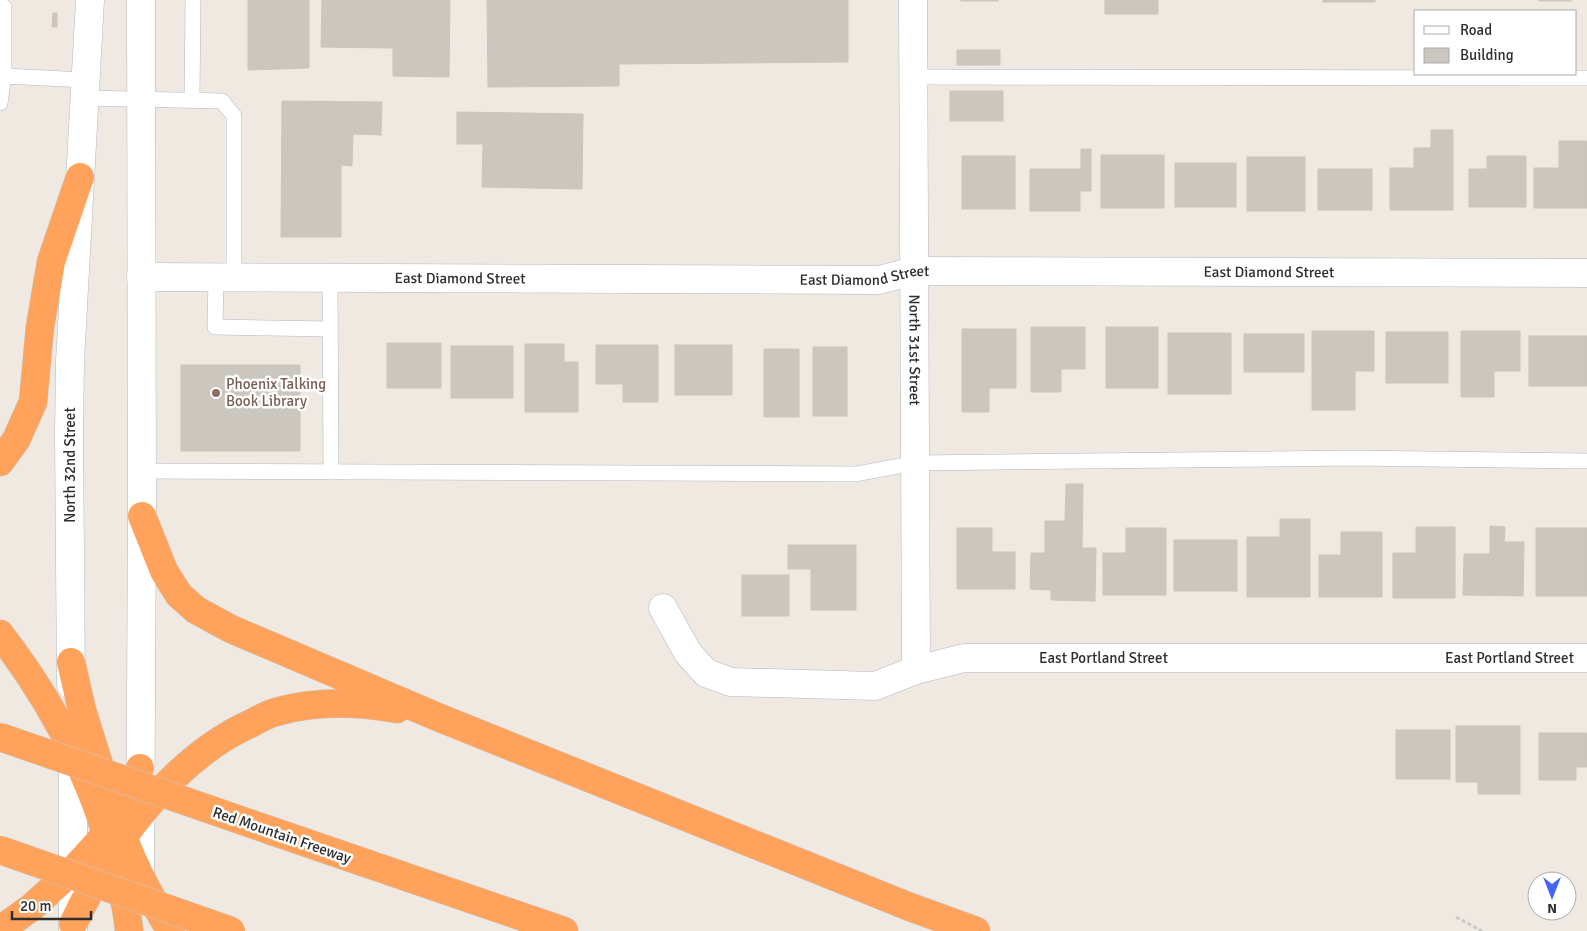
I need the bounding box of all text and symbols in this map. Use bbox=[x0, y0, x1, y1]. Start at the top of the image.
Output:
legend bbox=[1414, 10, 1577, 75]
text: Road bbox=[1460, 21, 1492, 39]
text: Building bbox=[1460, 46, 1514, 64]
street label: East Diamond Street bbox=[800, 262, 929, 289]
street label: East Diamond Street bbox=[1203, 263, 1334, 281]
street label: East Diamond Street bbox=[395, 269, 525, 288]
street label: North 31st Street bbox=[905, 294, 924, 406]
place label: Phoenix Talking Book Library bbox=[226, 375, 326, 410]
marker: Phoenix Talking Book Library bbox=[210, 387, 222, 399]
street label: North 32nd Street bbox=[61, 407, 79, 523]
street label: East Portland Street bbox=[1039, 649, 1168, 667]
street label: East Portland Street bbox=[1445, 649, 1574, 667]
street label: Red Mountain Freeway bbox=[211, 803, 353, 867]
north arrow bbox=[1527, 871, 1577, 921]
scale bar bbox=[12, 888, 91, 920]
text: 20 m bbox=[20, 897, 51, 915]
text: N bbox=[1547, 900, 1557, 917]

